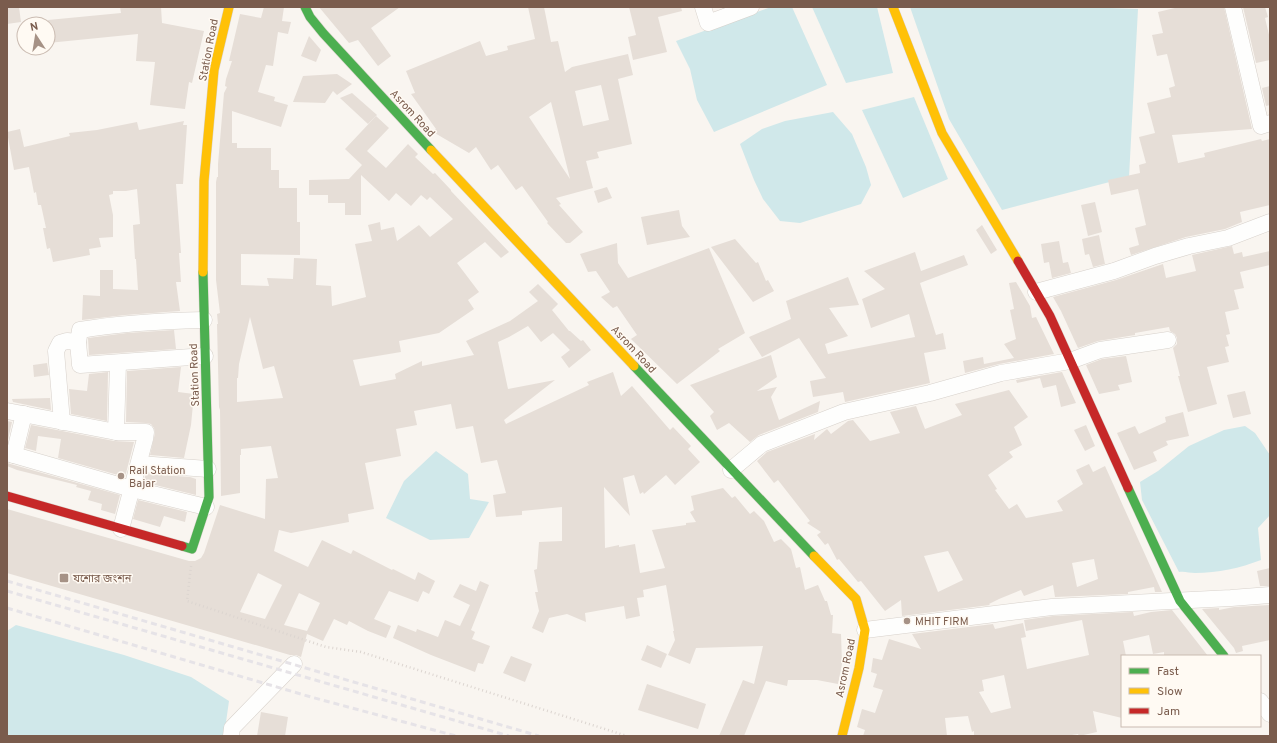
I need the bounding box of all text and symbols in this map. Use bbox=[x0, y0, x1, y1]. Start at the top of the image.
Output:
north arrow bbox=[16, 16, 56, 56]
street label: Station Road bbox=[196, 18, 222, 83]
text: N bbox=[29, 20, 39, 35]
street label: Asrom Road bbox=[387, 87, 438, 140]
street label: Asrom Road bbox=[608, 323, 659, 376]
street label: Station Road bbox=[187, 343, 203, 407]
place label: Rail Station Bajar bbox=[129, 464, 185, 491]
marker: Rail Station Bajar bbox=[116, 471, 126, 481]
marker: যশোর জংশন bbox=[58, 572, 70, 584]
place label: যশোর জংশন bbox=[72, 572, 132, 586]
place label: MHIT FIRM bbox=[915, 615, 969, 629]
marker: MHIT FIRM bbox=[902, 616, 912, 626]
street label: Asrom Road bbox=[833, 637, 859, 699]
legend bbox=[1121, 655, 1261, 727]
text: Fast bbox=[1157, 664, 1179, 680]
text: Slow bbox=[1157, 684, 1183, 700]
text: Jam bbox=[1157, 704, 1180, 720]

